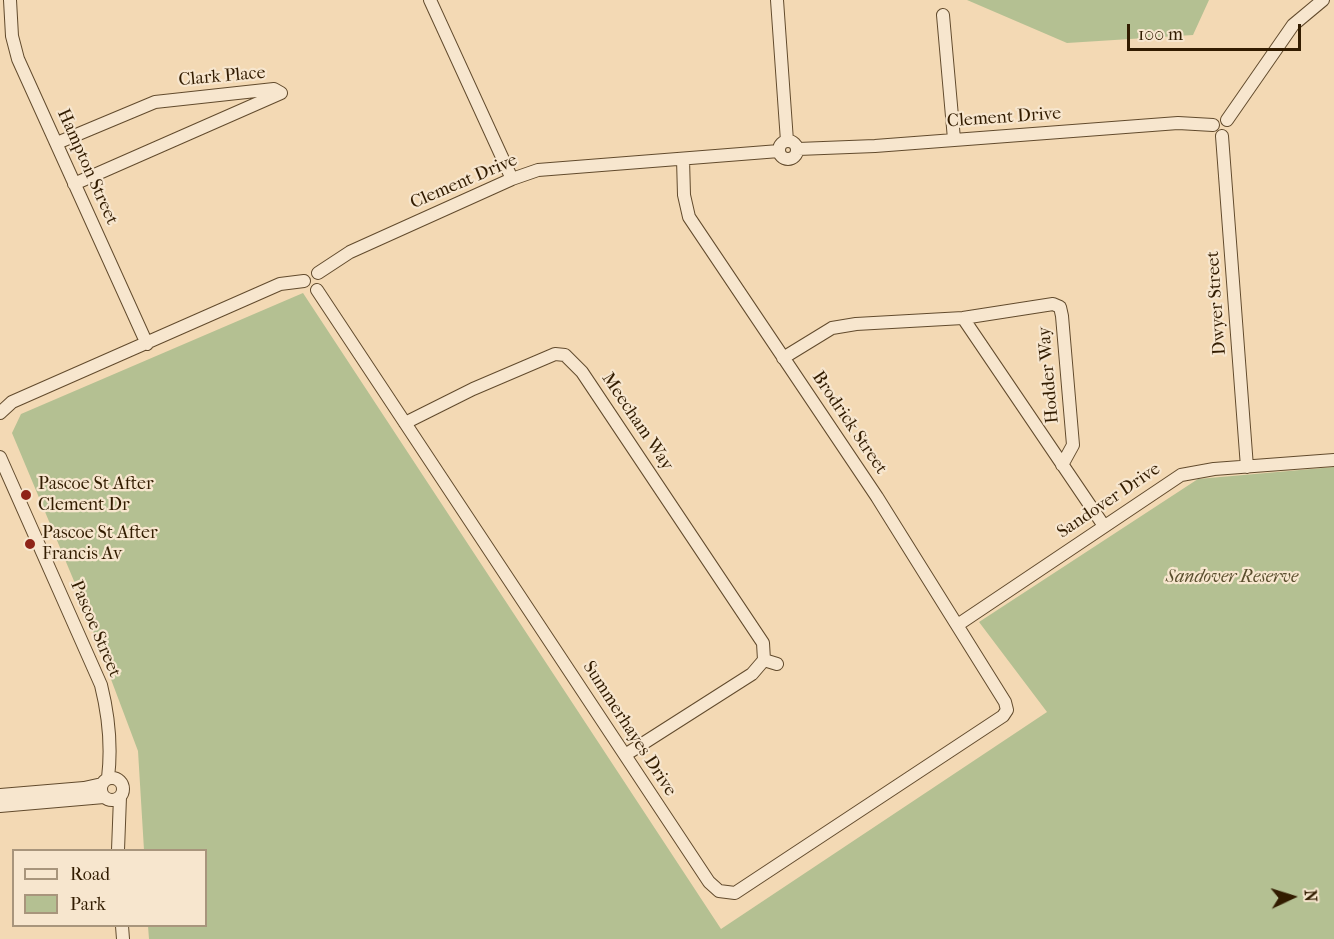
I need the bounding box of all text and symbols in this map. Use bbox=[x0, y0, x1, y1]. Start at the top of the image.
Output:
scale bar bbox=[1130, 12, 1304, 50]
text: 100 m bbox=[1138, 24, 1183, 45]
street label: Clark Place bbox=[178, 62, 266, 92]
street label: Clement Drive bbox=[946, 103, 1062, 133]
street label: Hampton Street bbox=[52, 106, 122, 228]
street label: Clement Drive bbox=[407, 150, 521, 214]
street label: Dwyer Street bbox=[1203, 250, 1231, 356]
street label: Hodder Way bbox=[1034, 326, 1064, 424]
street label: Brodrick Street bbox=[807, 367, 891, 479]
street label: Meecham Way bbox=[596, 369, 678, 475]
street label: Sandover Drive bbox=[1053, 459, 1165, 543]
place label: Pascoe St After Clement Dr bbox=[38, 474, 154, 516]
marker: Pascoe St After Clement Dr bbox=[19, 488, 33, 502]
place label: Pascoe St After Francis Av bbox=[42, 523, 158, 566]
marker: Pascoe St After Francis Av bbox=[23, 537, 37, 551]
park label: Sandover Reserve bbox=[1166, 567, 1298, 589]
street label: Pascoe Street bbox=[65, 577, 125, 681]
street label: Summerhayes Drive bbox=[577, 658, 681, 800]
legend bbox=[12, 849, 207, 927]
text: Road bbox=[70, 864, 110, 885]
north arrow bbox=[1262, 867, 1322, 927]
text: N bbox=[1301, 889, 1320, 902]
text: Park bbox=[70, 894, 106, 915]

